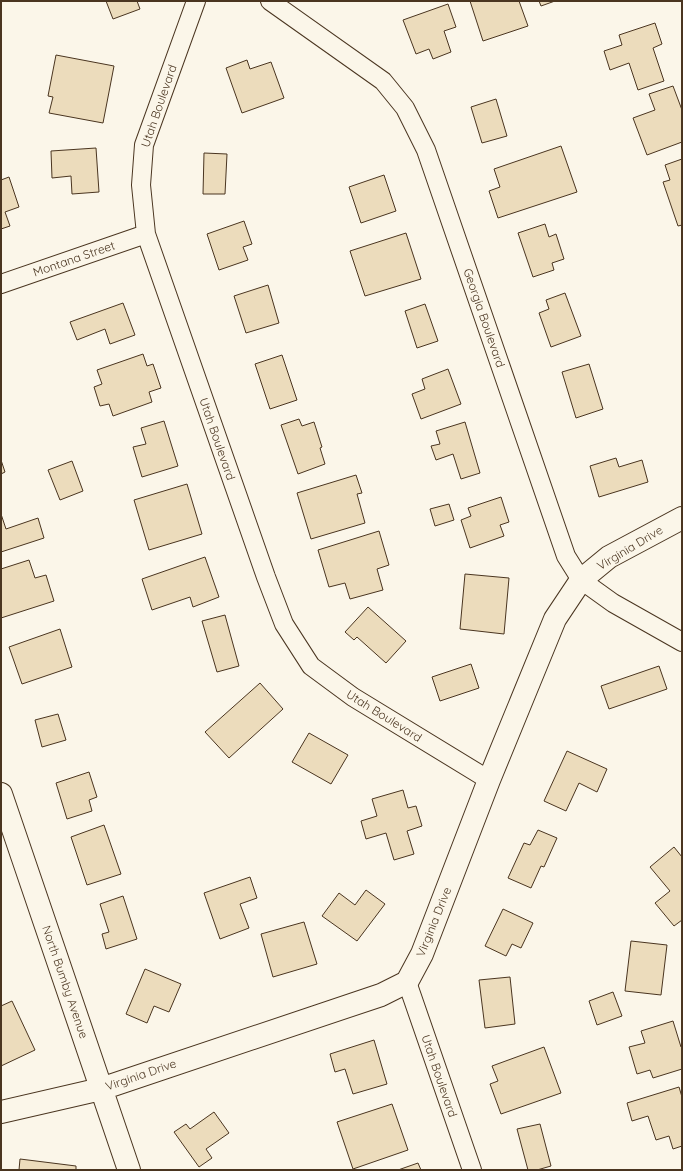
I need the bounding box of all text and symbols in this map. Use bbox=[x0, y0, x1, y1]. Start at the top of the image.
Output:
street label: Utah Boulevard bbox=[137, 63, 180, 149]
street label: Montana Street bbox=[31, 237, 117, 280]
street label: Georgia Boulevard bbox=[460, 266, 508, 369]
street label: Utah Boulevard bbox=[196, 396, 239, 482]
street label: Virginia Drive bbox=[594, 522, 665, 573]
street label: Utah Boulevard bbox=[344, 686, 425, 745]
street label: Virginia Drive bbox=[413, 885, 454, 959]
street label: North Bumby Avenue bbox=[39, 923, 92, 1041]
street label: Utah Boulevard bbox=[418, 1033, 461, 1119]
street label: Virginia Drive bbox=[103, 1055, 178, 1094]

